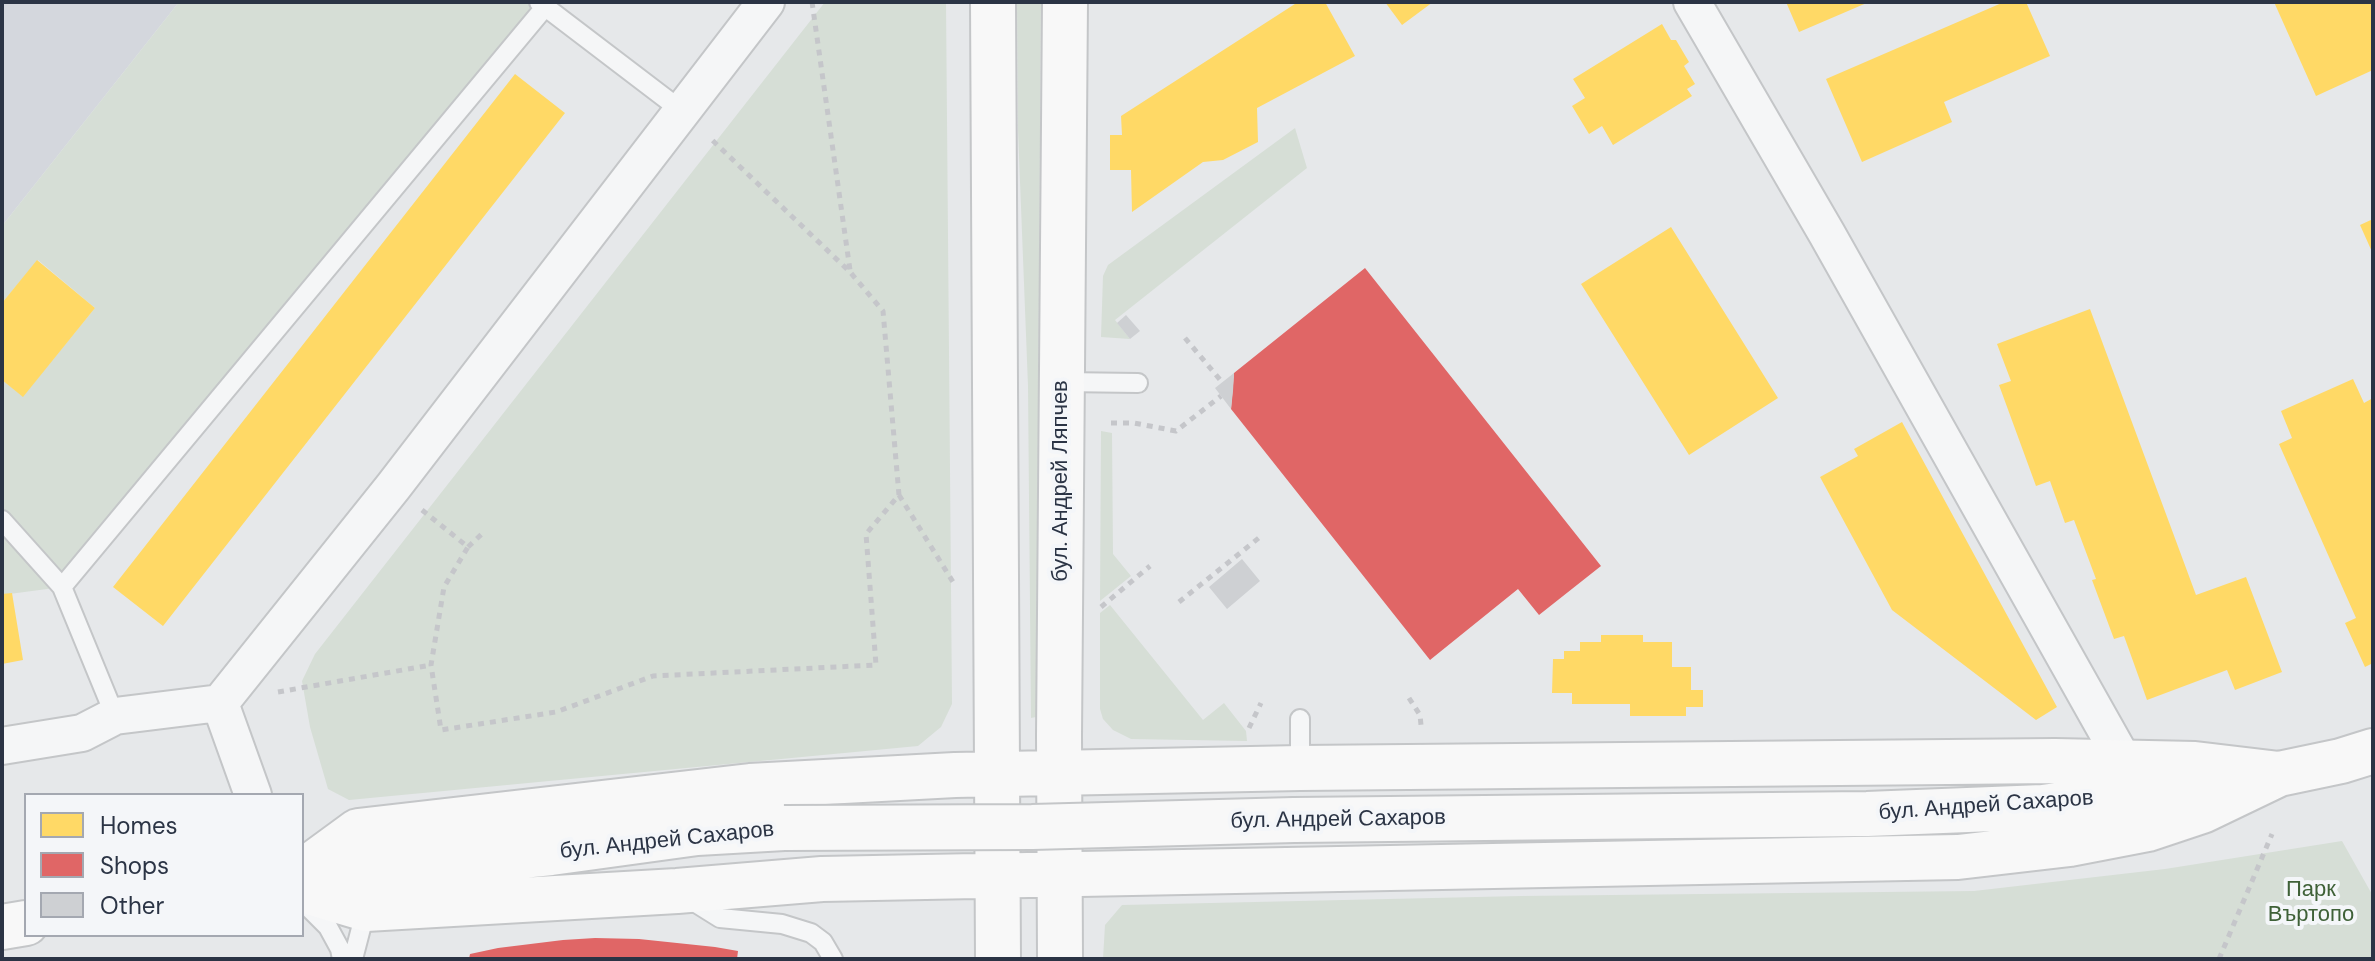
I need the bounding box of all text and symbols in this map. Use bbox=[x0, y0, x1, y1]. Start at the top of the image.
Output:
street label: бул. Андрей Ляпчев bbox=[1048, 380, 1074, 582]
street label: бул. Андрей Сахаров bbox=[1878, 785, 2094, 827]
legend bbox=[24, 793, 304, 937]
street label: бул. Андрей Сахаров bbox=[1230, 805, 1446, 835]
text: Homes bbox=[100, 810, 178, 841]
street label: бул. Андрей Сахаров bbox=[558, 817, 776, 865]
text: Shops bbox=[100, 850, 169, 881]
park label: Парк Въртопо bbox=[2268, 877, 2354, 928]
text: Other bbox=[100, 890, 164, 921]

